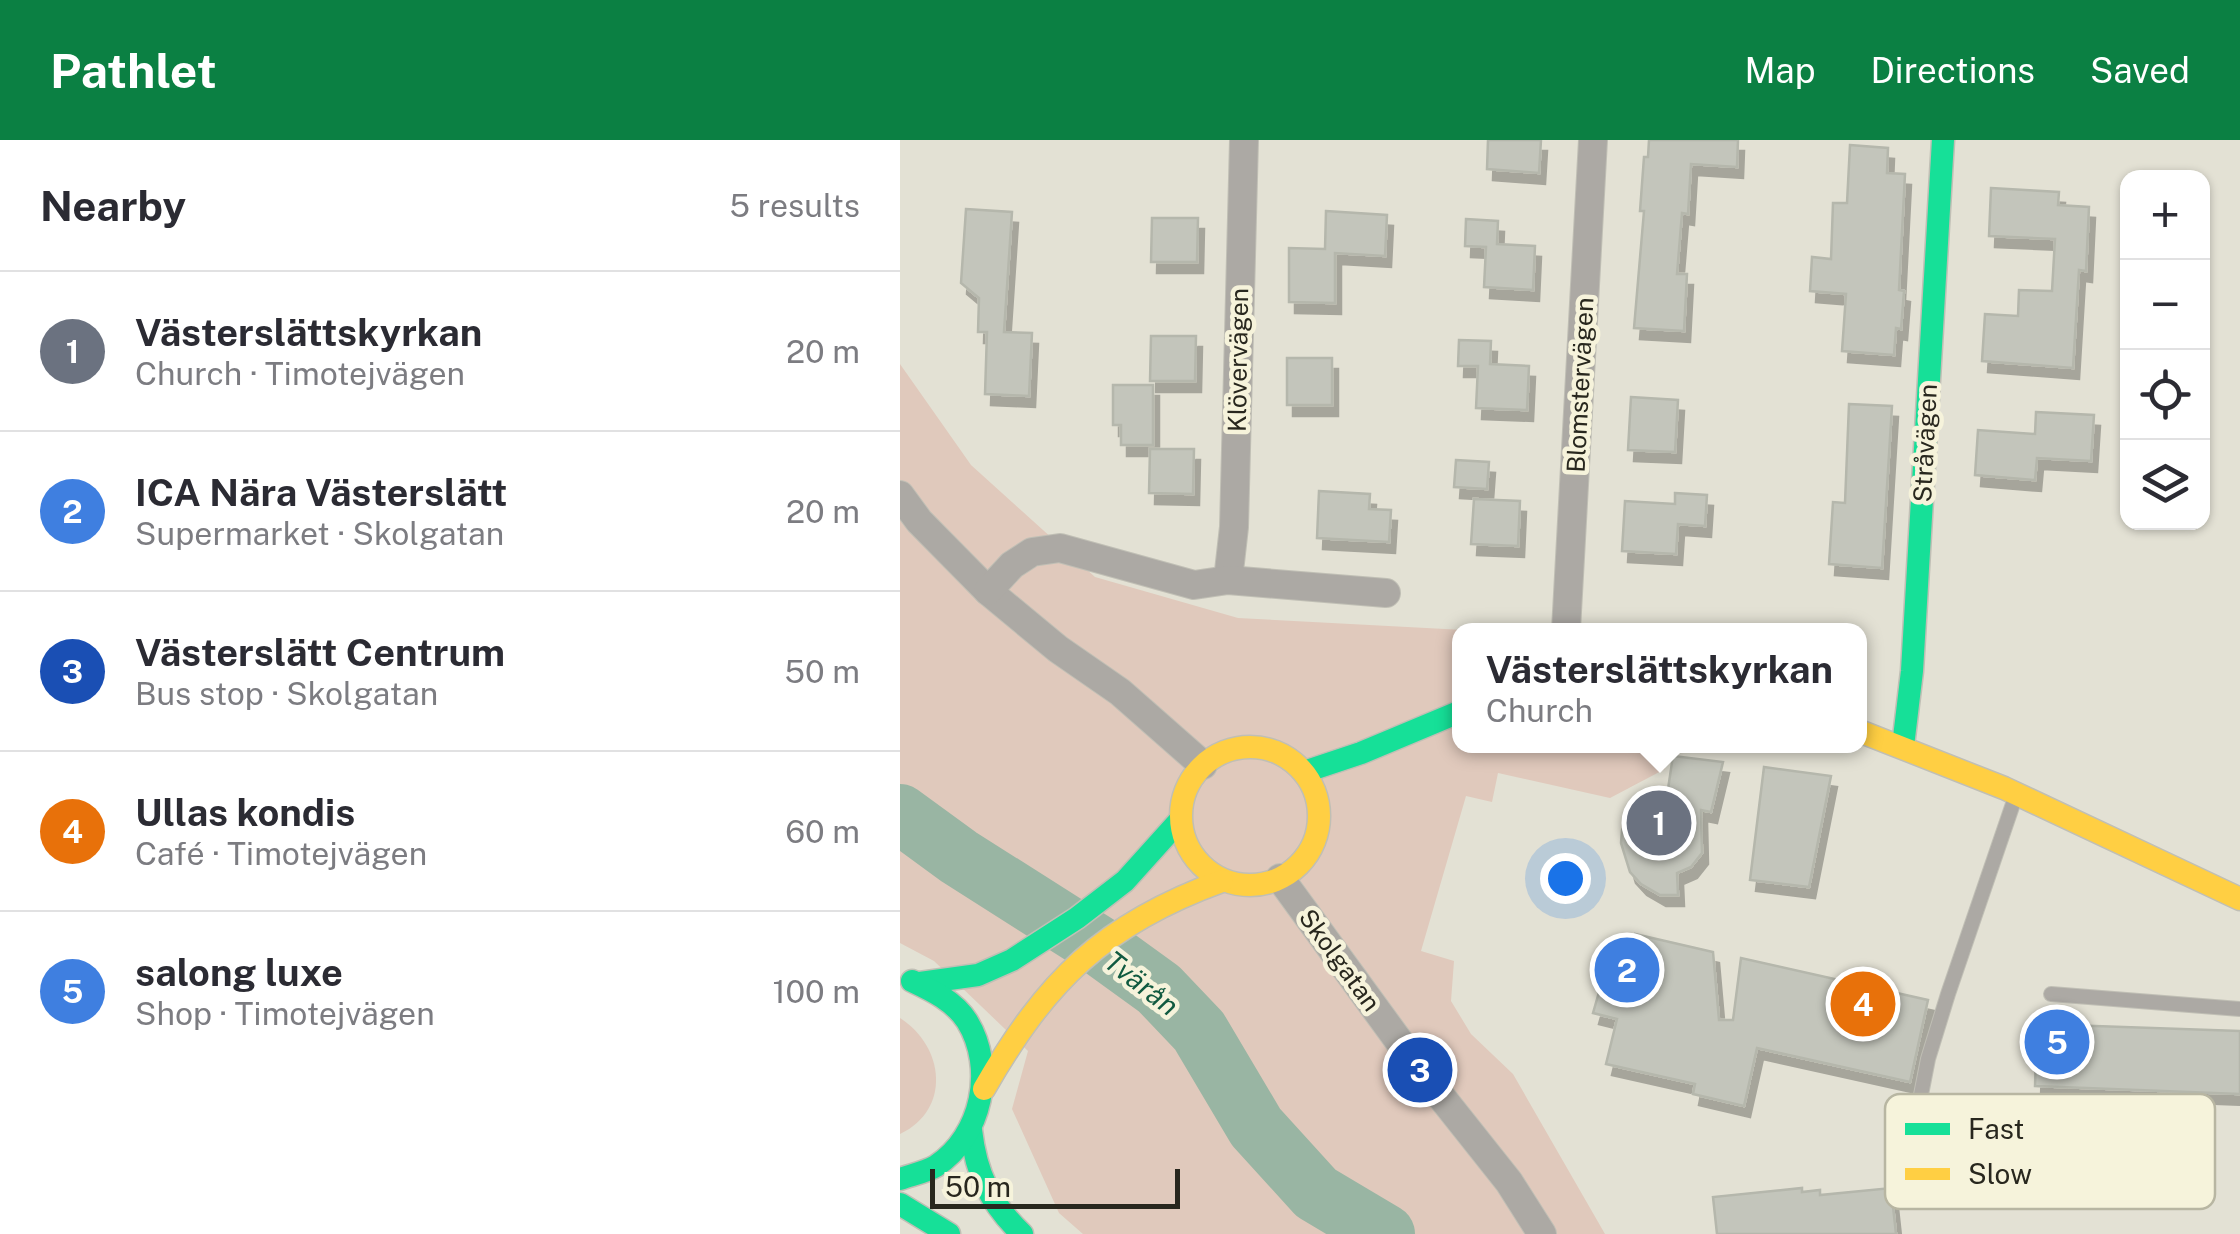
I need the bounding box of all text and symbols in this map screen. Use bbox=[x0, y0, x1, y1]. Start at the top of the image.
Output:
text: Pathlet bbox=[50, 42, 217, 99]
text: Map bbox=[1744, 50, 1815, 91]
text: Directions bbox=[1870, 50, 2035, 91]
text: Saved bbox=[2090, 50, 2190, 91]
map controls bbox=[2120, 170, 2210, 530]
button: + bbox=[2120, 170, 2210, 260]
text: Nearby bbox=[40, 181, 186, 230]
text: 5 results bbox=[729, 187, 860, 224]
button: − bbox=[2120, 260, 2210, 350]
street label: Klövervägen bbox=[1222, 288, 1254, 432]
street label: Blomstervägen bbox=[1560, 297, 1600, 473]
text: Västerslättskyrkan bbox=[135, 310, 482, 355]
text: 1 bbox=[66, 333, 79, 370]
text: 20 m bbox=[786, 333, 860, 370]
button: locate bbox=[2120, 350, 2210, 440]
text: Church · Timotejvägen bbox=[135, 355, 465, 392]
street label: Stråvägen bbox=[1907, 383, 1943, 503]
button: layers bbox=[2120, 440, 2210, 530]
text: ICA Nära Västerslätt bbox=[135, 470, 507, 515]
text: 2 bbox=[62, 493, 83, 530]
text: 20 m bbox=[786, 493, 860, 530]
text: Supermarket · Skolgatan bbox=[135, 515, 504, 552]
popup bbox=[1452, 623, 1867, 753]
text: Västerslätt Centrum bbox=[135, 630, 505, 675]
text: Västerslättskyrkan bbox=[1486, 647, 1833, 692]
text: 3 bbox=[62, 653, 83, 690]
text: 50 m bbox=[784, 653, 860, 690]
text: Bus stop · Skolgatan bbox=[135, 675, 438, 712]
text: Church bbox=[1486, 692, 1593, 729]
pin: 1 bbox=[1626, 786, 1692, 860]
text: Ullas kondis bbox=[135, 790, 355, 835]
text: 4 bbox=[62, 813, 83, 850]
text: 60 m bbox=[785, 813, 860, 850]
text: Café · Timotejvägen bbox=[135, 835, 427, 872]
your location bbox=[1540, 853, 1591, 904]
street label: Skolgatan bbox=[1293, 903, 1387, 1017]
pin: 2 bbox=[1594, 932, 1660, 1008]
water label: Tvärån bbox=[1099, 944, 1185, 1022]
text: salong luxe bbox=[135, 950, 343, 995]
pin: 4 bbox=[1830, 966, 1896, 1042]
text: 5 bbox=[62, 973, 83, 1010]
text: 100 m bbox=[773, 973, 860, 1010]
text: Shop · Timotejvägen bbox=[135, 995, 435, 1032]
pin: 5 bbox=[2024, 1004, 2090, 1080]
pin: 3 bbox=[1388, 1032, 1452, 1108]
legend bbox=[1885, 1094, 2215, 1209]
text: Fast bbox=[1968, 1112, 2024, 1145]
text: Slow bbox=[1968, 1157, 2032, 1190]
scale bar bbox=[930, 1164, 1180, 1208]
text: 50 m bbox=[945, 1170, 1011, 1203]

